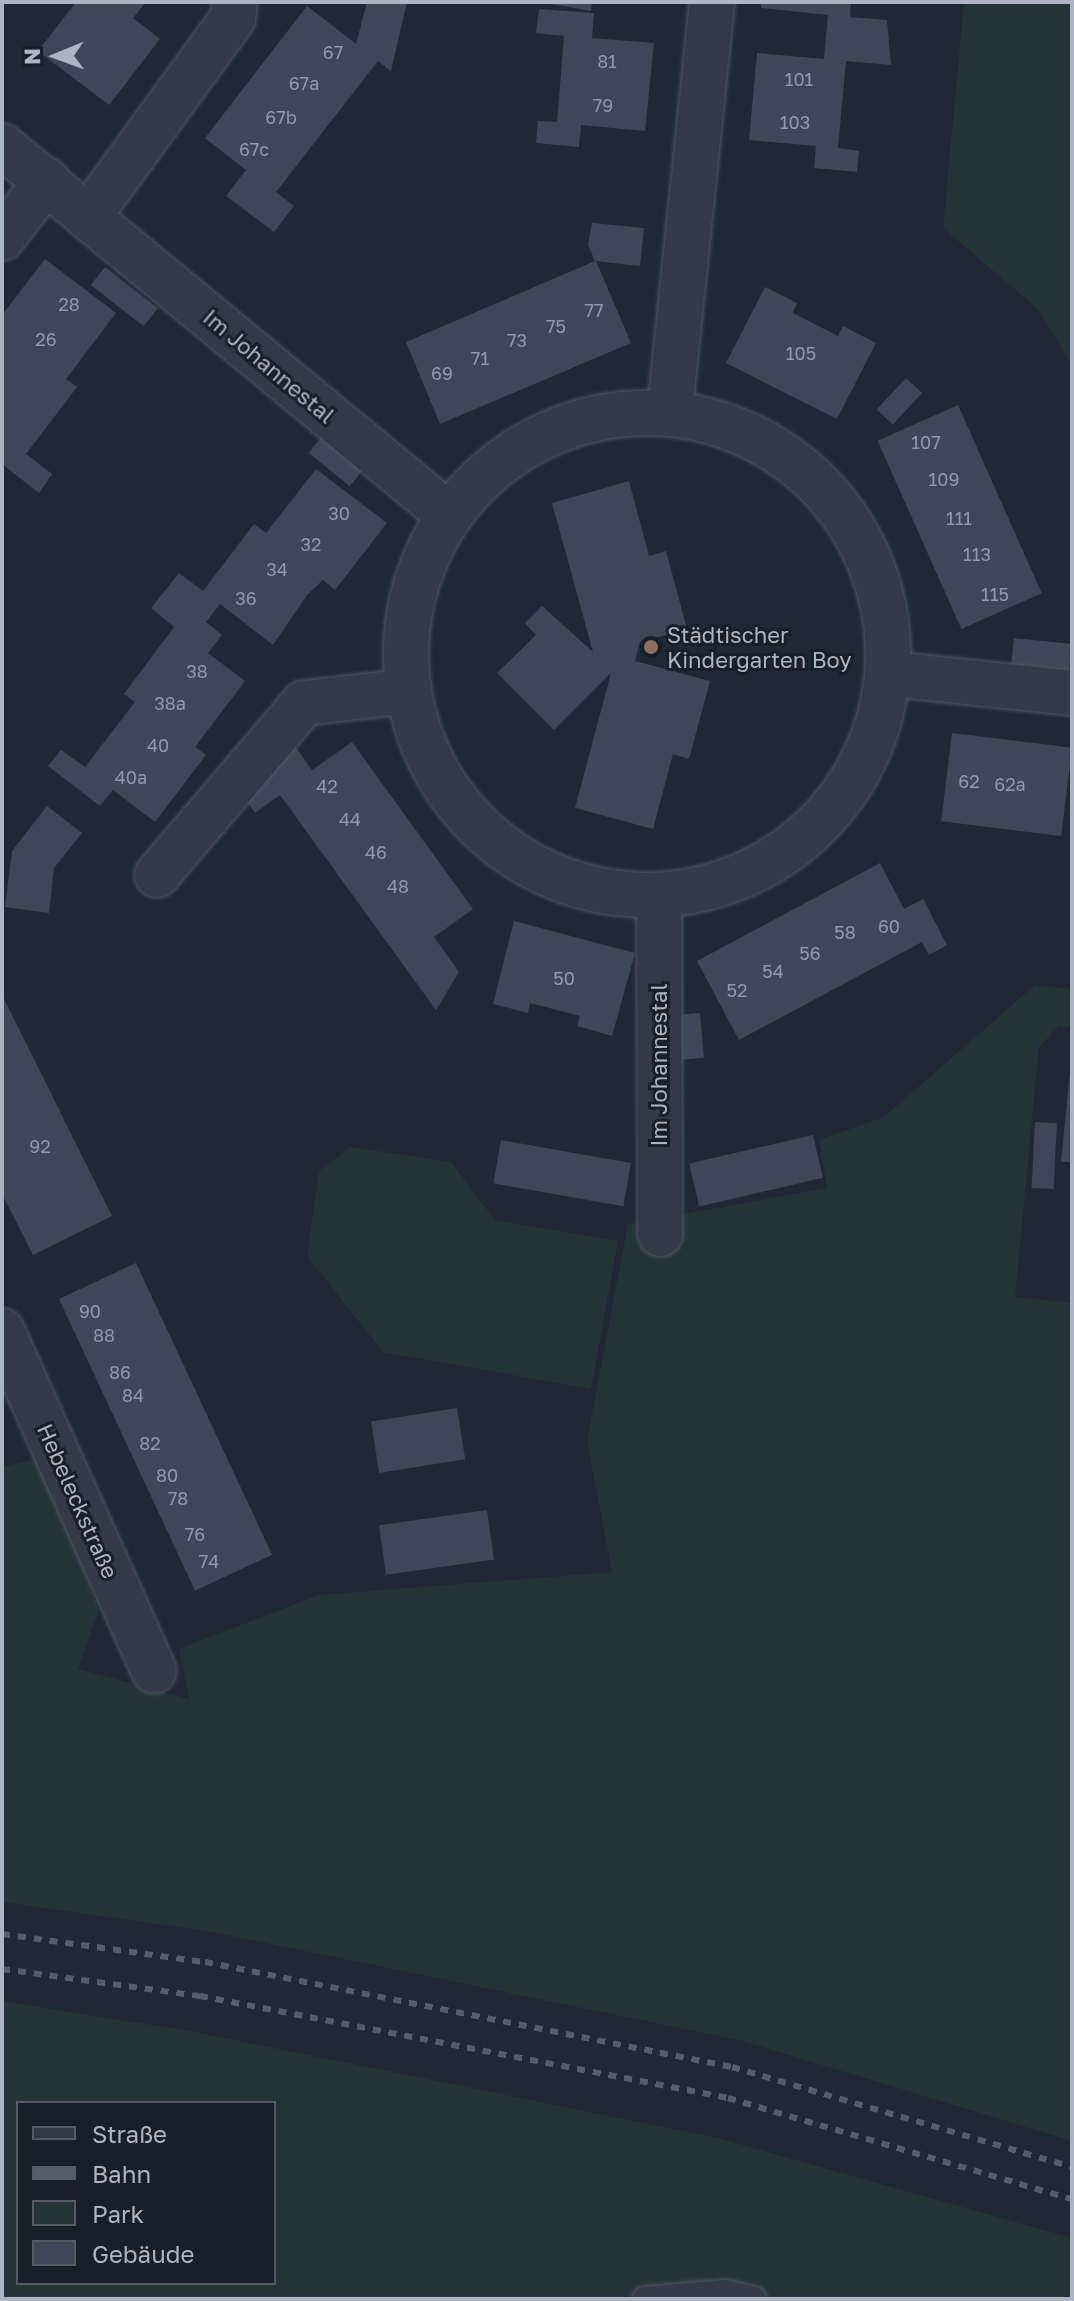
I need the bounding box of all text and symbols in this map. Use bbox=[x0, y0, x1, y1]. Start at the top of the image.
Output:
north arrow bbox=[16, 16, 96, 96]
house number: 67 bbox=[323, 41, 343, 63]
text: N bbox=[18, 48, 45, 65]
house number: 81 bbox=[597, 50, 617, 72]
house number: 101 bbox=[785, 68, 813, 90]
house number: 67a bbox=[289, 72, 319, 94]
house number: 79 bbox=[593, 94, 613, 116]
house number: 67b bbox=[265, 106, 297, 128]
house number: 103 bbox=[780, 111, 810, 133]
house number: 67c bbox=[239, 138, 269, 160]
house number: 28 bbox=[58, 293, 80, 315]
house number: 77 bbox=[584, 299, 604, 321]
street label: Im Johannestal bbox=[198, 304, 340, 428]
house number: 75 bbox=[546, 315, 566, 337]
house number: 26 bbox=[35, 328, 57, 350]
house number: 73 bbox=[507, 329, 527, 351]
house number: 105 bbox=[786, 342, 816, 364]
house number: 71 bbox=[471, 347, 489, 369]
house number: 69 bbox=[431, 362, 453, 384]
house number: 107 bbox=[911, 431, 941, 453]
house number: 109 bbox=[929, 468, 959, 490]
house number: 30 bbox=[328, 502, 350, 524]
house number: 111 bbox=[946, 507, 972, 529]
house number: 32 bbox=[301, 533, 321, 555]
house number: 113 bbox=[963, 543, 991, 565]
house number: 34 bbox=[266, 558, 288, 580]
house number: 115 bbox=[981, 583, 1009, 605]
house number: 36 bbox=[235, 587, 257, 609]
place label: Städtischer Kindergarten Boy bbox=[667, 621, 852, 672]
marker: Städtischer Kindergarten Boy bbox=[642, 638, 660, 656]
house number: 38 bbox=[186, 660, 208, 682]
house number: 38a bbox=[154, 692, 186, 714]
house number: 40 bbox=[147, 734, 169, 756]
house number: 40a bbox=[115, 766, 147, 788]
house number: 62 bbox=[958, 770, 980, 792]
house number: 62a bbox=[994, 773, 1026, 795]
house number: 42 bbox=[316, 775, 338, 797]
house number: 44 bbox=[339, 808, 361, 830]
house number: 46 bbox=[365, 841, 387, 863]
house number: 48 bbox=[387, 875, 409, 897]
house number: 60 bbox=[878, 915, 900, 937]
house number: 58 bbox=[834, 921, 856, 943]
house number: 56 bbox=[799, 942, 821, 964]
house number: 54 bbox=[762, 960, 784, 982]
house number: 50 bbox=[553, 967, 575, 989]
house number: 52 bbox=[727, 979, 747, 1001]
street label: Im Johannestal bbox=[646, 984, 672, 1146]
house number: 92 bbox=[29, 1135, 51, 1157]
house number: 90 bbox=[79, 1300, 101, 1322]
house number: 88 bbox=[93, 1324, 115, 1346]
house number: 86 bbox=[109, 1361, 131, 1383]
house number: 84 bbox=[122, 1384, 144, 1406]
street label: Hebeleckstraße bbox=[32, 1420, 124, 1582]
house number: 82 bbox=[139, 1432, 161, 1454]
house number: 80 bbox=[156, 1464, 178, 1486]
house number: 78 bbox=[168, 1487, 188, 1509]
house number: 76 bbox=[185, 1523, 205, 1545]
house number: 74 bbox=[199, 1550, 219, 1572]
legend bbox=[16, 2101, 276, 2285]
text: Straße bbox=[92, 2119, 167, 2148]
text: Bahn bbox=[92, 2159, 151, 2188]
text: Park bbox=[92, 2199, 144, 2228]
text: Gebäude bbox=[92, 2239, 194, 2268]

